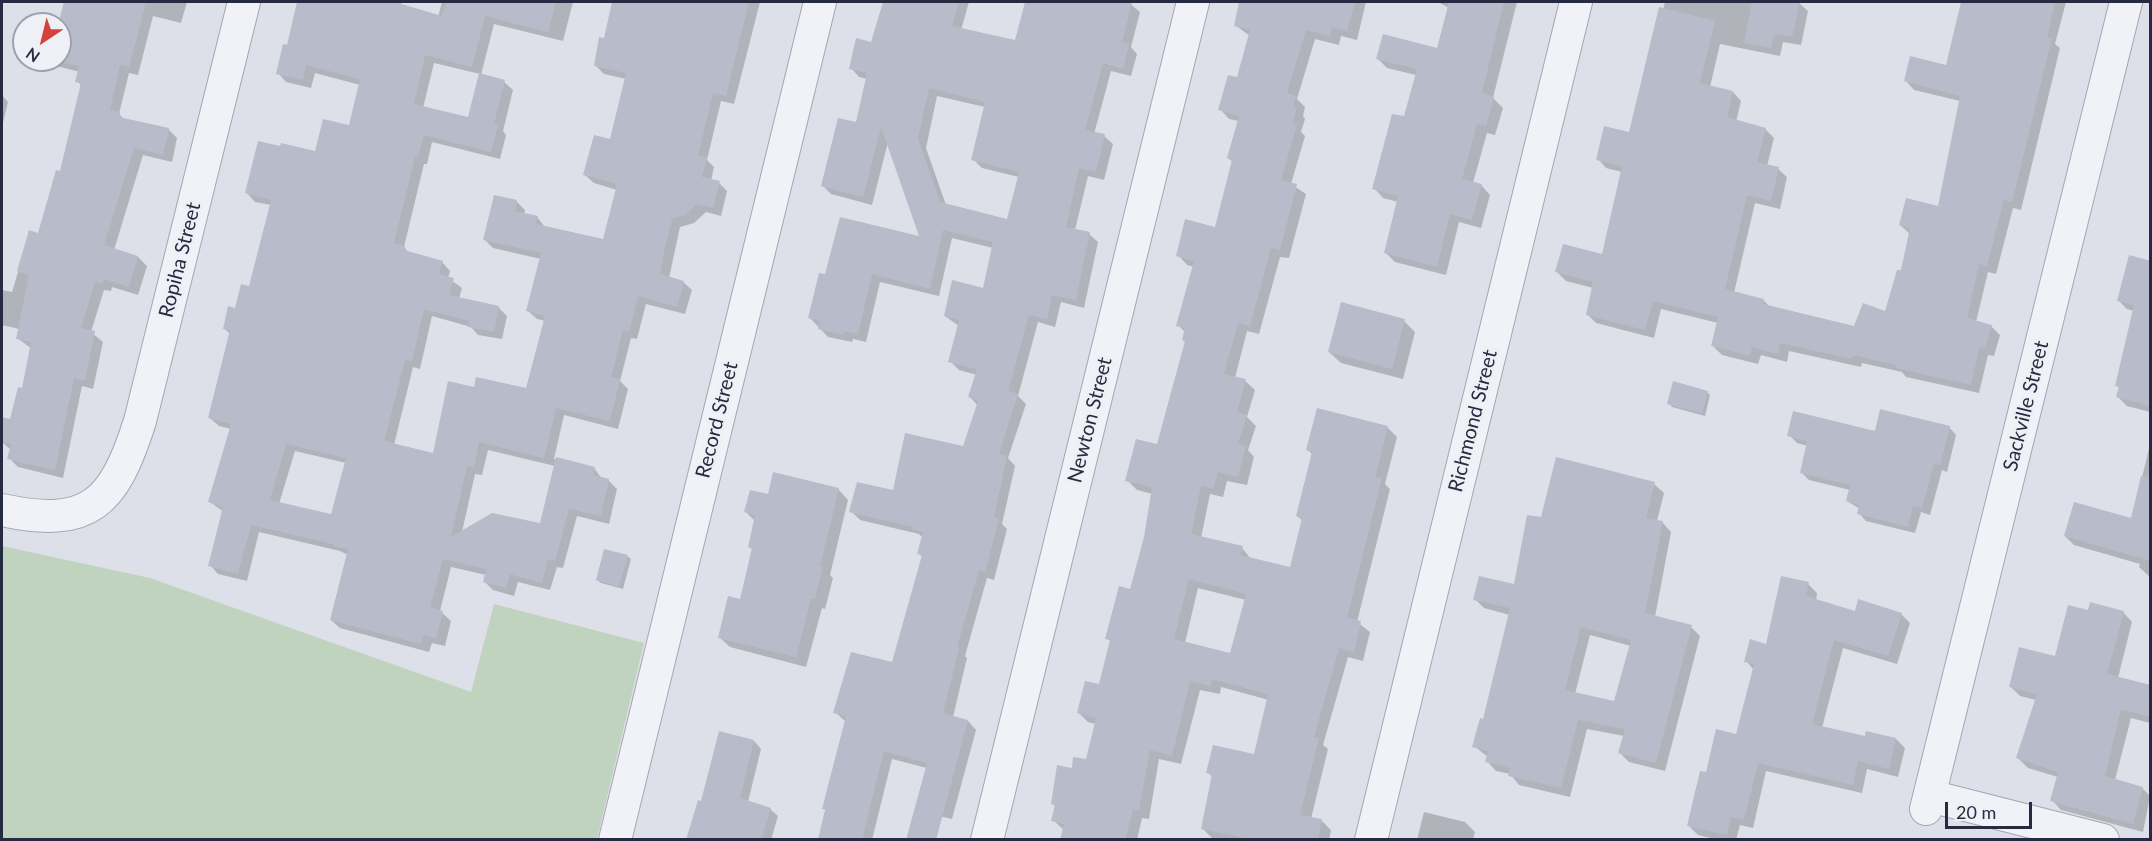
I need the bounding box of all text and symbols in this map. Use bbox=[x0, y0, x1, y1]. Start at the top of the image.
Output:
north arrow bbox=[12, 12, 72, 72]
text: N bbox=[22, 44, 43, 67]
street label: Ropiha Street bbox=[154, 200, 206, 320]
street label: Sackville Street bbox=[1998, 338, 2054, 474]
street label: Richmond Street bbox=[1444, 347, 1502, 495]
street label: Newton Street bbox=[1063, 355, 1117, 485]
street label: Record Street bbox=[691, 359, 743, 481]
scale bar bbox=[1948, 790, 2035, 828]
text: 20 m bbox=[1956, 801, 1996, 823]

